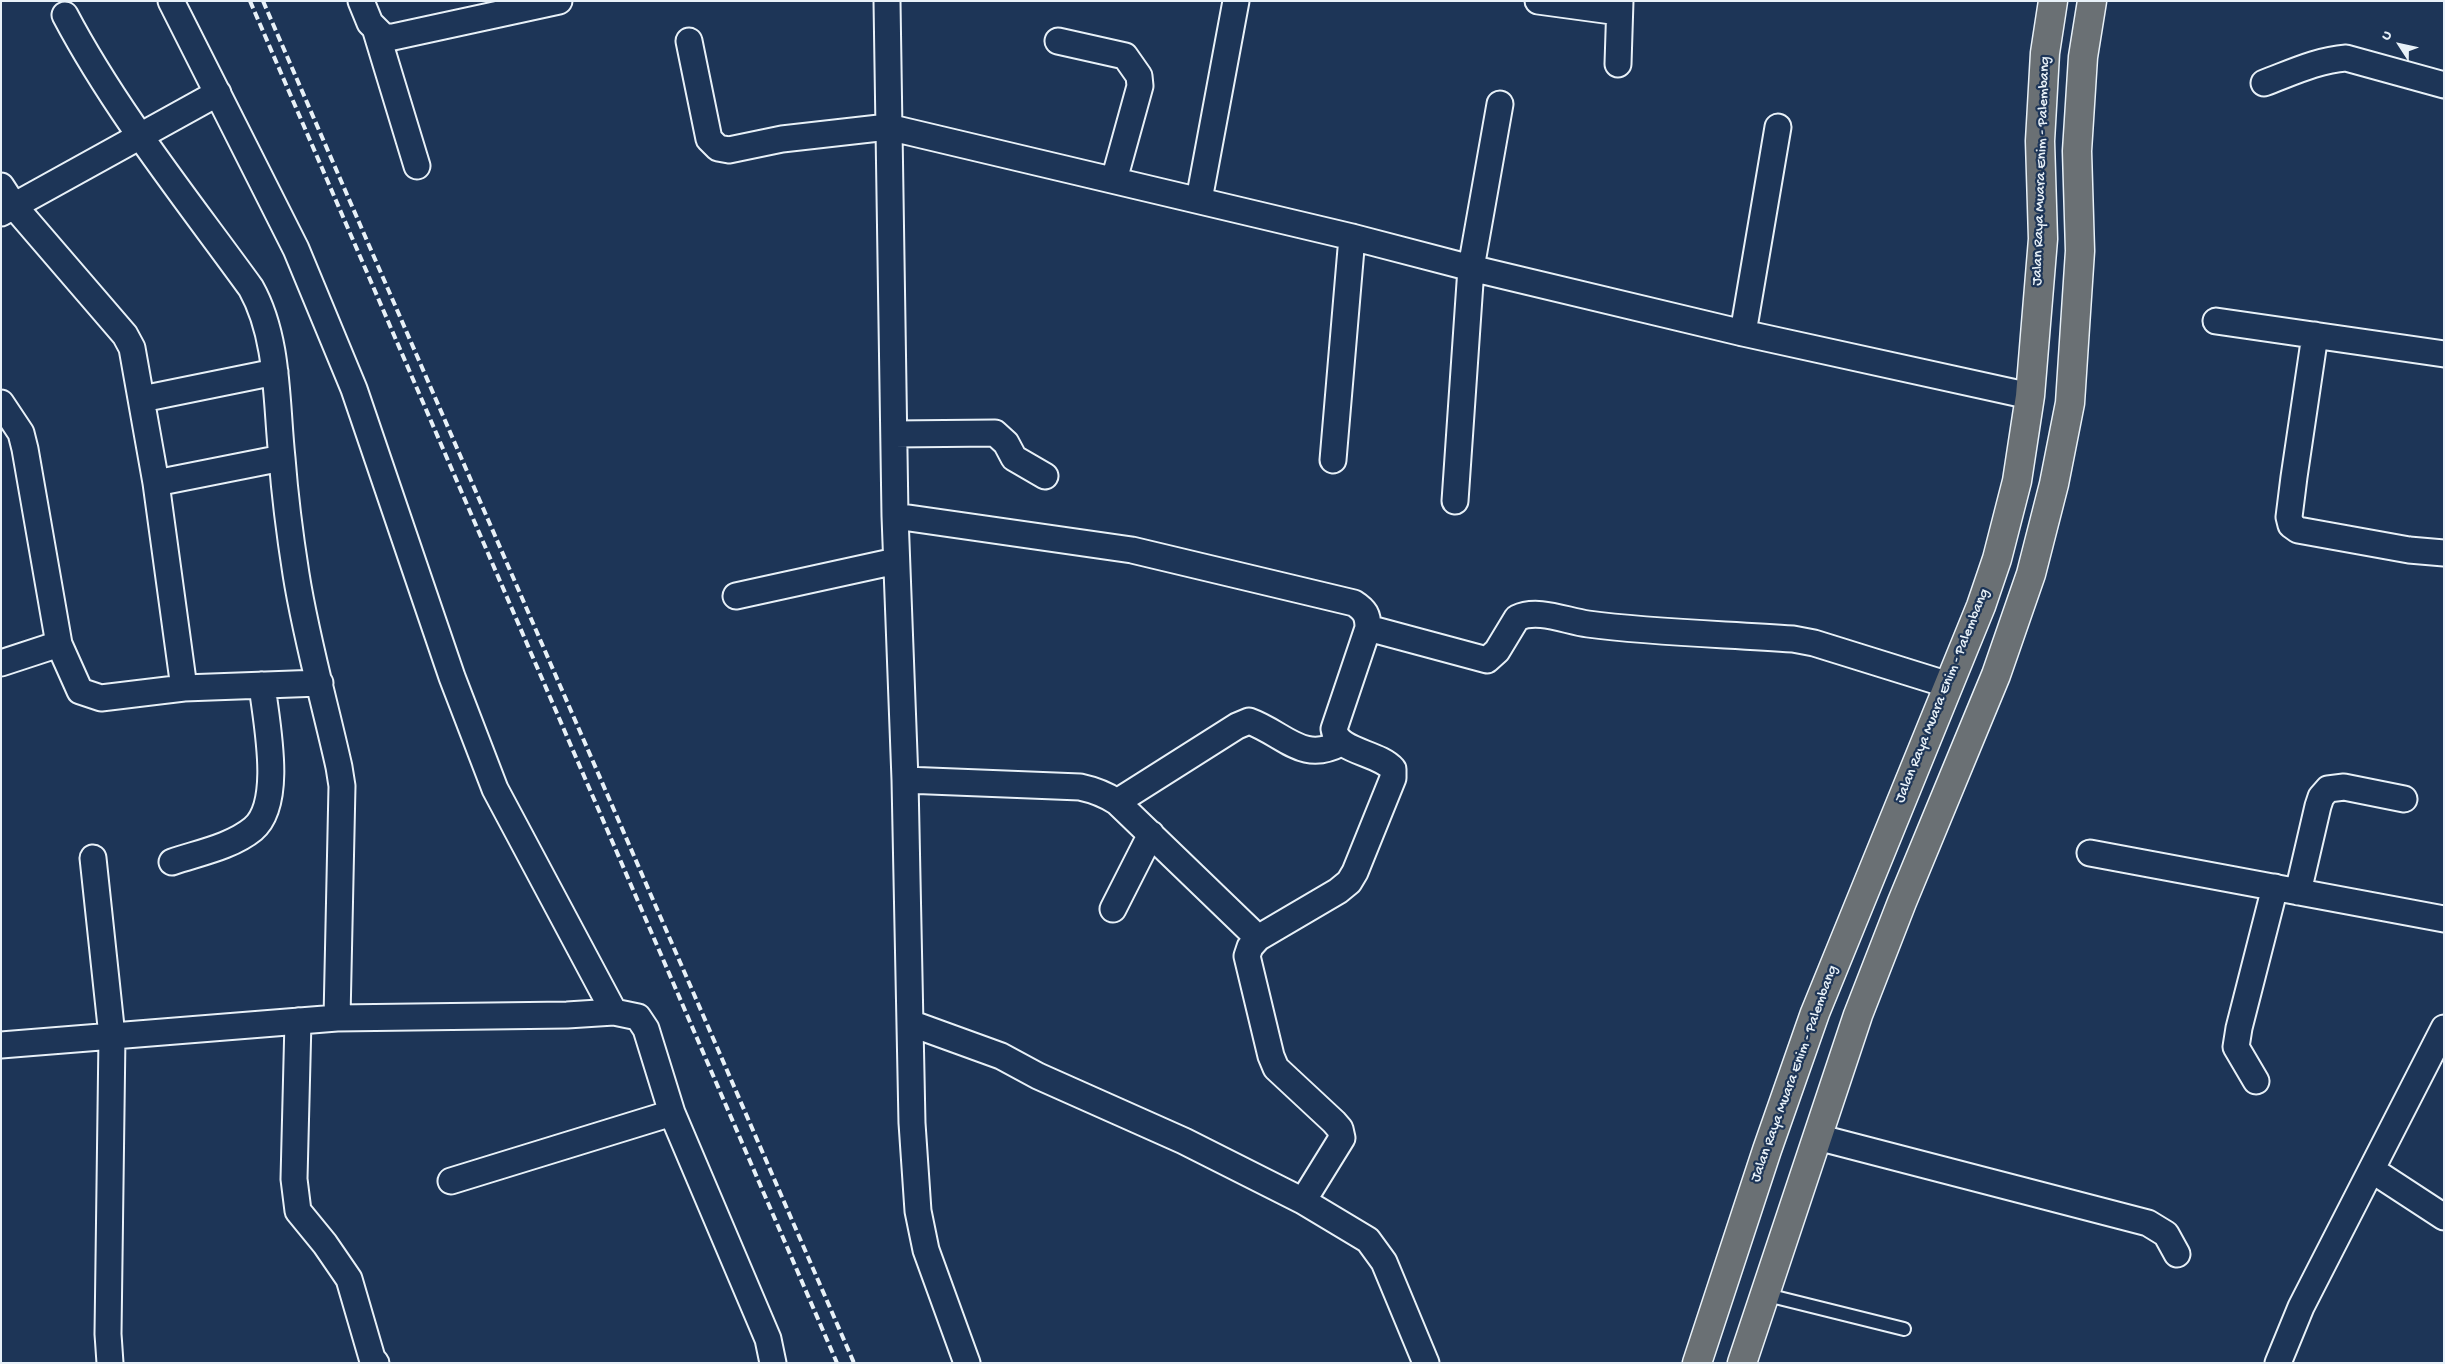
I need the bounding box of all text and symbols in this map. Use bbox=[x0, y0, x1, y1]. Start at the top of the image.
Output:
north arrow bbox=[2375, 20, 2425, 70]
text: U bbox=[2378, 28, 2397, 44]
street label: Jalan Raya Muara Enim - Palembang bbox=[2029, 56, 2055, 286]
street label: Jalan Raya Muara Enim - Palembang bbox=[1892, 586, 1994, 806]
street label: Jalan Raya Muara Enim - Palembang bbox=[1747, 963, 1843, 1185]

